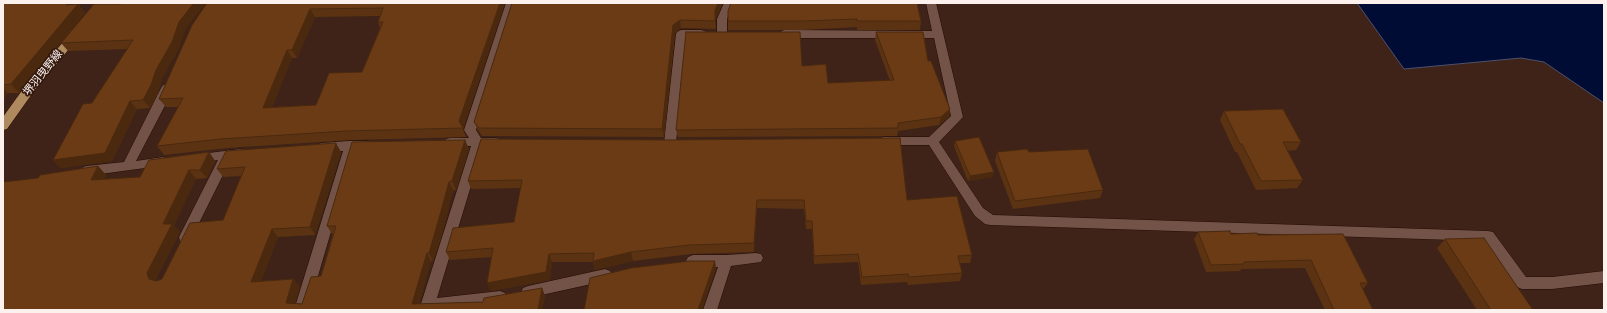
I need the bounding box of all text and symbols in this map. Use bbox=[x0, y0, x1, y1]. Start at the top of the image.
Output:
street label: 堺羽曳野線 bbox=[21, 47, 65, 99]

